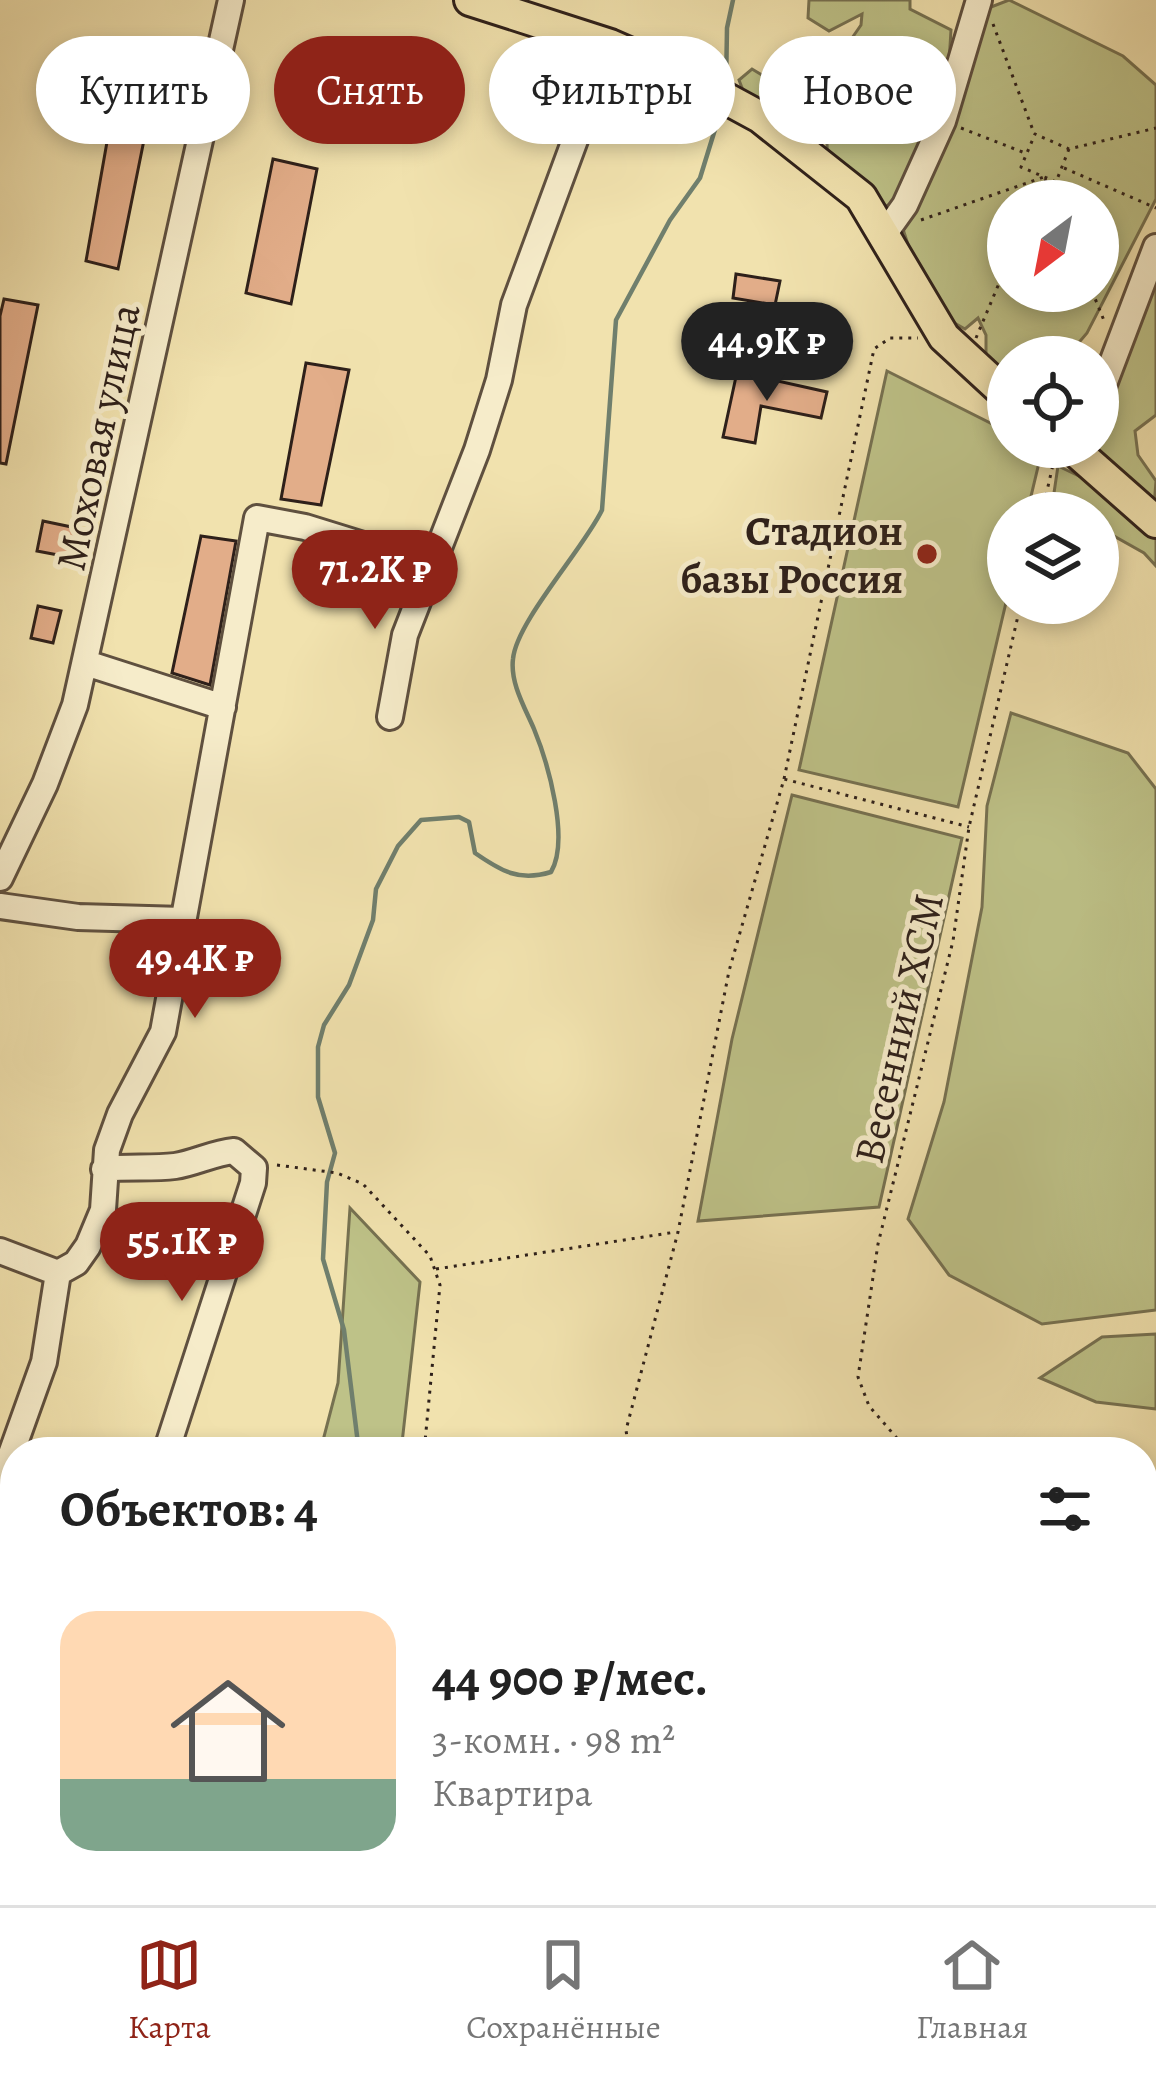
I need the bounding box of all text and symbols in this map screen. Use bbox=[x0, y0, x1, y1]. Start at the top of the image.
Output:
chip: Купить bbox=[36, 36, 250, 144]
chip: Снять bbox=[274, 36, 465, 144]
chip: Фильтры bbox=[489, 36, 735, 144]
chip: Новое bbox=[759, 36, 956, 144]
north arrow bbox=[987, 180, 1119, 312]
map controls bbox=[987, 180, 1119, 624]
street label: Моховая улица bbox=[41, 298, 154, 576]
pin: 44.9K ₽ bbox=[656, 302, 878, 404]
text: 44.9K ₽ bbox=[708, 314, 826, 367]
button: locate bbox=[987, 336, 1119, 468]
button: layers bbox=[987, 492, 1119, 624]
place label: Стадион базы Россия bbox=[680, 502, 903, 607]
pin: 71.2K ₽ bbox=[264, 530, 486, 632]
marker: Стадион базы Россия bbox=[914, 541, 940, 567]
text: 71.2K ₽ bbox=[319, 542, 431, 595]
street label: Весенний ХСМ bbox=[840, 887, 957, 1169]
pin: 49.4K ₽ bbox=[84, 919, 306, 1021]
text: 49.4K ₽ bbox=[136, 931, 254, 984]
pin: 55.1K ₽ bbox=[71, 1202, 293, 1304]
text: 55.1K ₽ bbox=[127, 1214, 237, 1267]
text: Объектов: 4 bbox=[60, 1474, 318, 1544]
icon: filters bbox=[1032, 1476, 1098, 1542]
text: 44 900 ₽/мес. bbox=[432, 1643, 708, 1713]
icon: home bbox=[156, 1659, 300, 1803]
text: 3-комн. · 98 m² bbox=[432, 1713, 675, 1766]
text: Квартира bbox=[432, 1766, 593, 1819]
tab: Карта bbox=[128, 1932, 211, 2049]
tab: Сохранённые bbox=[466, 1932, 661, 2049]
tab: Главная bbox=[916, 1932, 1028, 2049]

